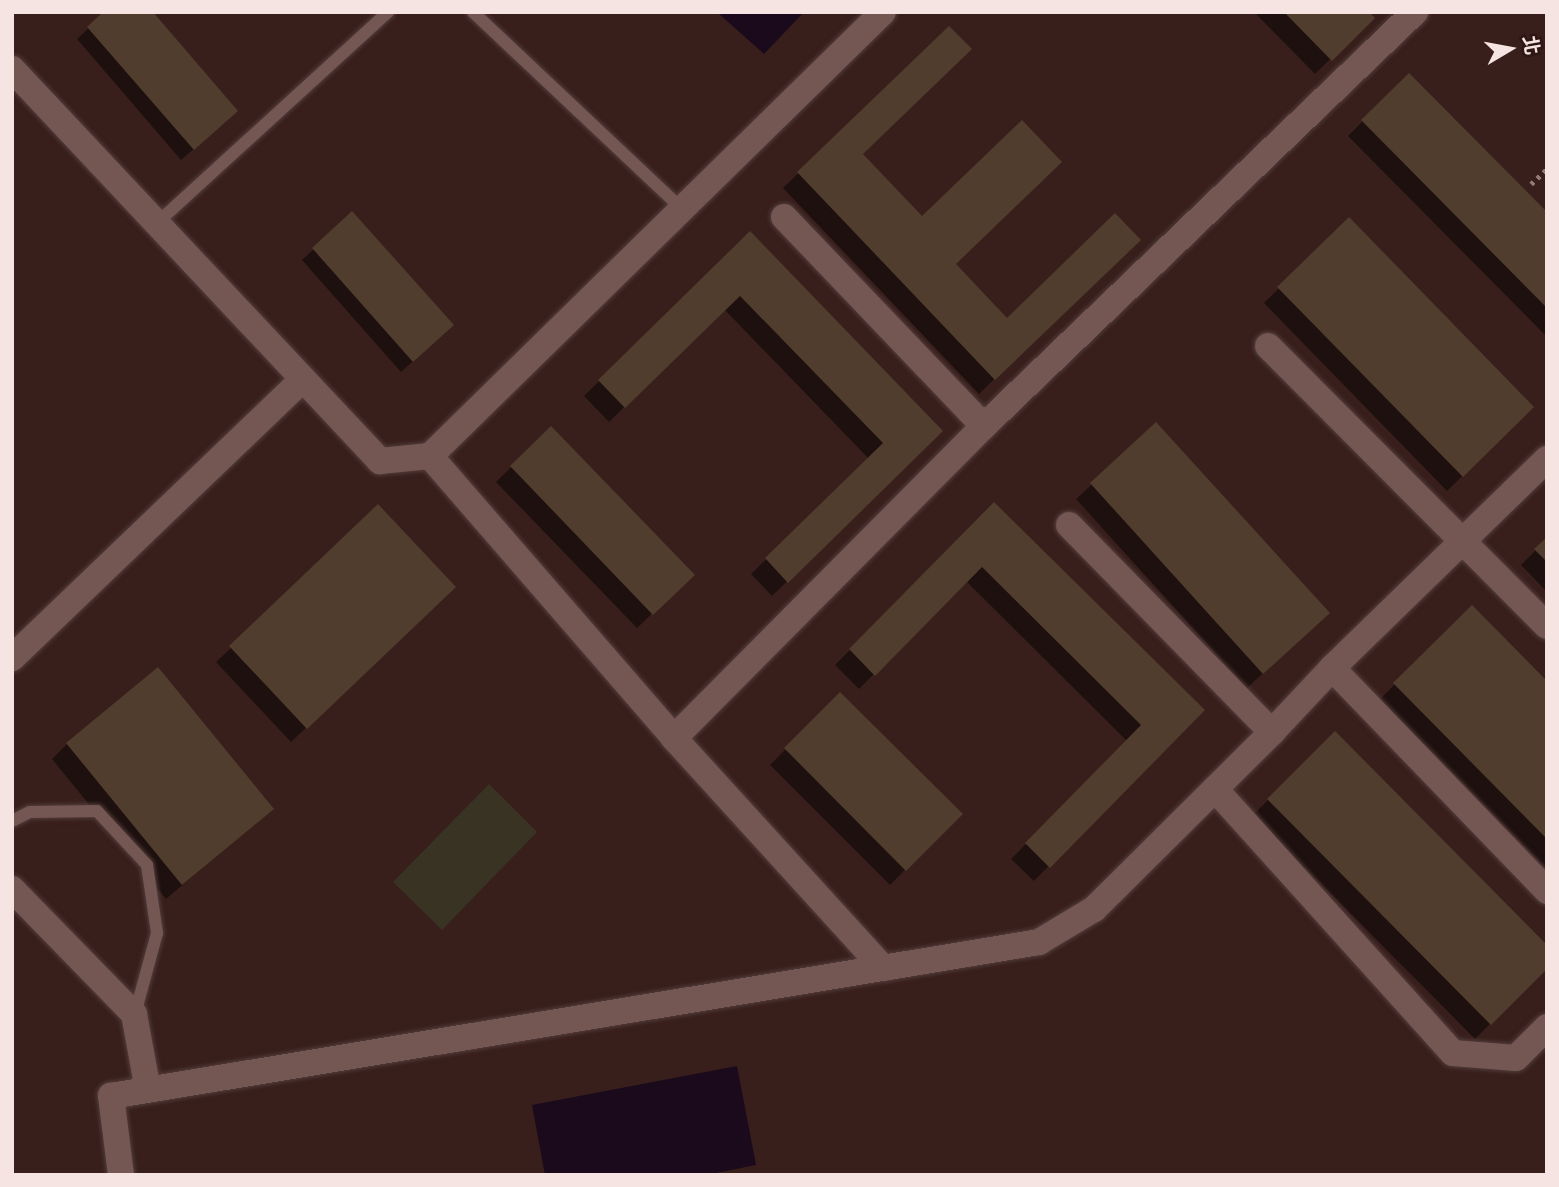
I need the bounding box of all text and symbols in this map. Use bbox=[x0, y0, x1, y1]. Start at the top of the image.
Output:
north arrow bbox=[1475, 14, 1545, 84]
text: 北 bbox=[1518, 34, 1543, 57]

